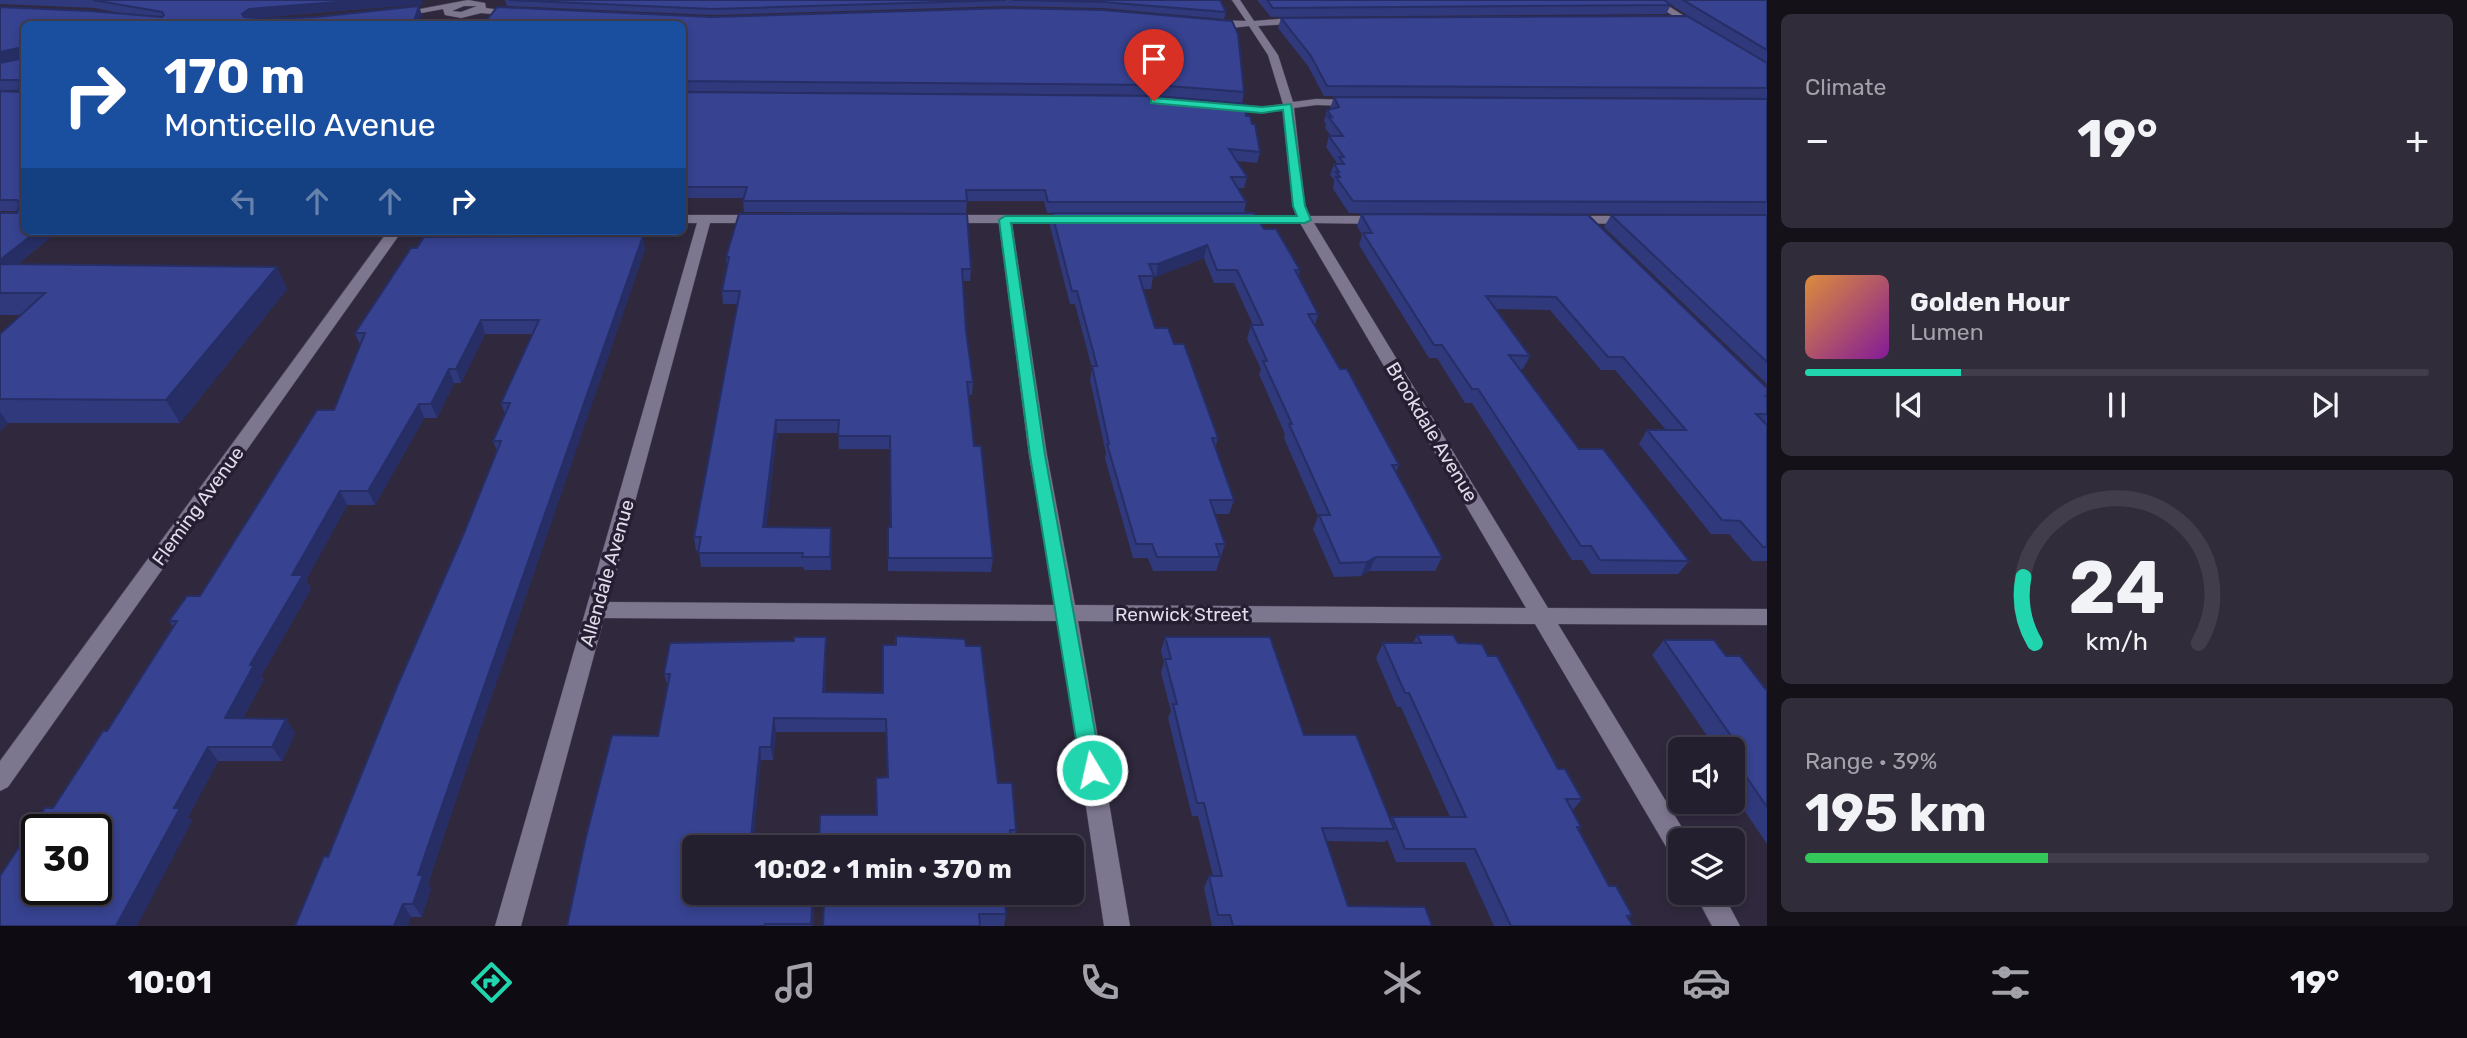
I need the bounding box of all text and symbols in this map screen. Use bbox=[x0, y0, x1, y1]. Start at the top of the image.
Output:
pin bbox=[1124, 29, 1184, 101]
icon: arrive bbox=[1135, 40, 1173, 78]
text: 170 m bbox=[164, 47, 305, 105]
icon: right bbox=[49, 49, 140, 140]
text: Climate bbox=[1805, 73, 1886, 101]
text: Monticello Avenue bbox=[164, 106, 436, 144]
text: 19° bbox=[2077, 108, 2158, 170]
text: − bbox=[1805, 117, 1830, 163]
text: + bbox=[2405, 117, 2429, 163]
icon: left bbox=[225, 182, 263, 220]
icon: ahead bbox=[298, 182, 336, 220]
icon: ahead bbox=[371, 182, 409, 220]
icon: right bbox=[444, 182, 482, 220]
text: Golden Hour bbox=[1910, 287, 2070, 318]
text: Lumen bbox=[1910, 318, 1984, 346]
street label: Brookdale Avenue bbox=[1381, 358, 1483, 506]
icon: previous bbox=[1890, 386, 1928, 424]
icon: pause bbox=[2098, 386, 2136, 424]
icon: next bbox=[2306, 386, 2344, 424]
street label: Fleming Avenue bbox=[147, 442, 249, 570]
street label: Allendale Avenue bbox=[575, 497, 639, 649]
text: 24 bbox=[2069, 545, 2165, 631]
street label: Renwick Street bbox=[1115, 603, 1250, 626]
text: km/h bbox=[2086, 627, 2148, 656]
position arrow bbox=[1055, 733, 1129, 807]
map controls bbox=[1668, 737, 1745, 905]
button: sound bbox=[1668, 737, 1745, 814]
text: Range · 39% bbox=[1805, 747, 1937, 775]
text: 195 km bbox=[1805, 782, 1987, 844]
speed limit sign: 30 bbox=[21, 814, 112, 905]
button: layers bbox=[1668, 828, 1745, 905]
text: 10:02 · 1 min · 370 m bbox=[754, 854, 1012, 885]
icon: directions bbox=[467, 958, 516, 1007]
icon: music bbox=[771, 958, 820, 1007]
icon: phone bbox=[1075, 958, 1124, 1007]
icon: climate bbox=[1378, 958, 1427, 1007]
icon: car bbox=[1682, 958, 1731, 1007]
icon: filters bbox=[1986, 958, 2035, 1007]
text: 10:01 bbox=[127, 963, 212, 1001]
text: 19° bbox=[2290, 963, 2339, 1001]

